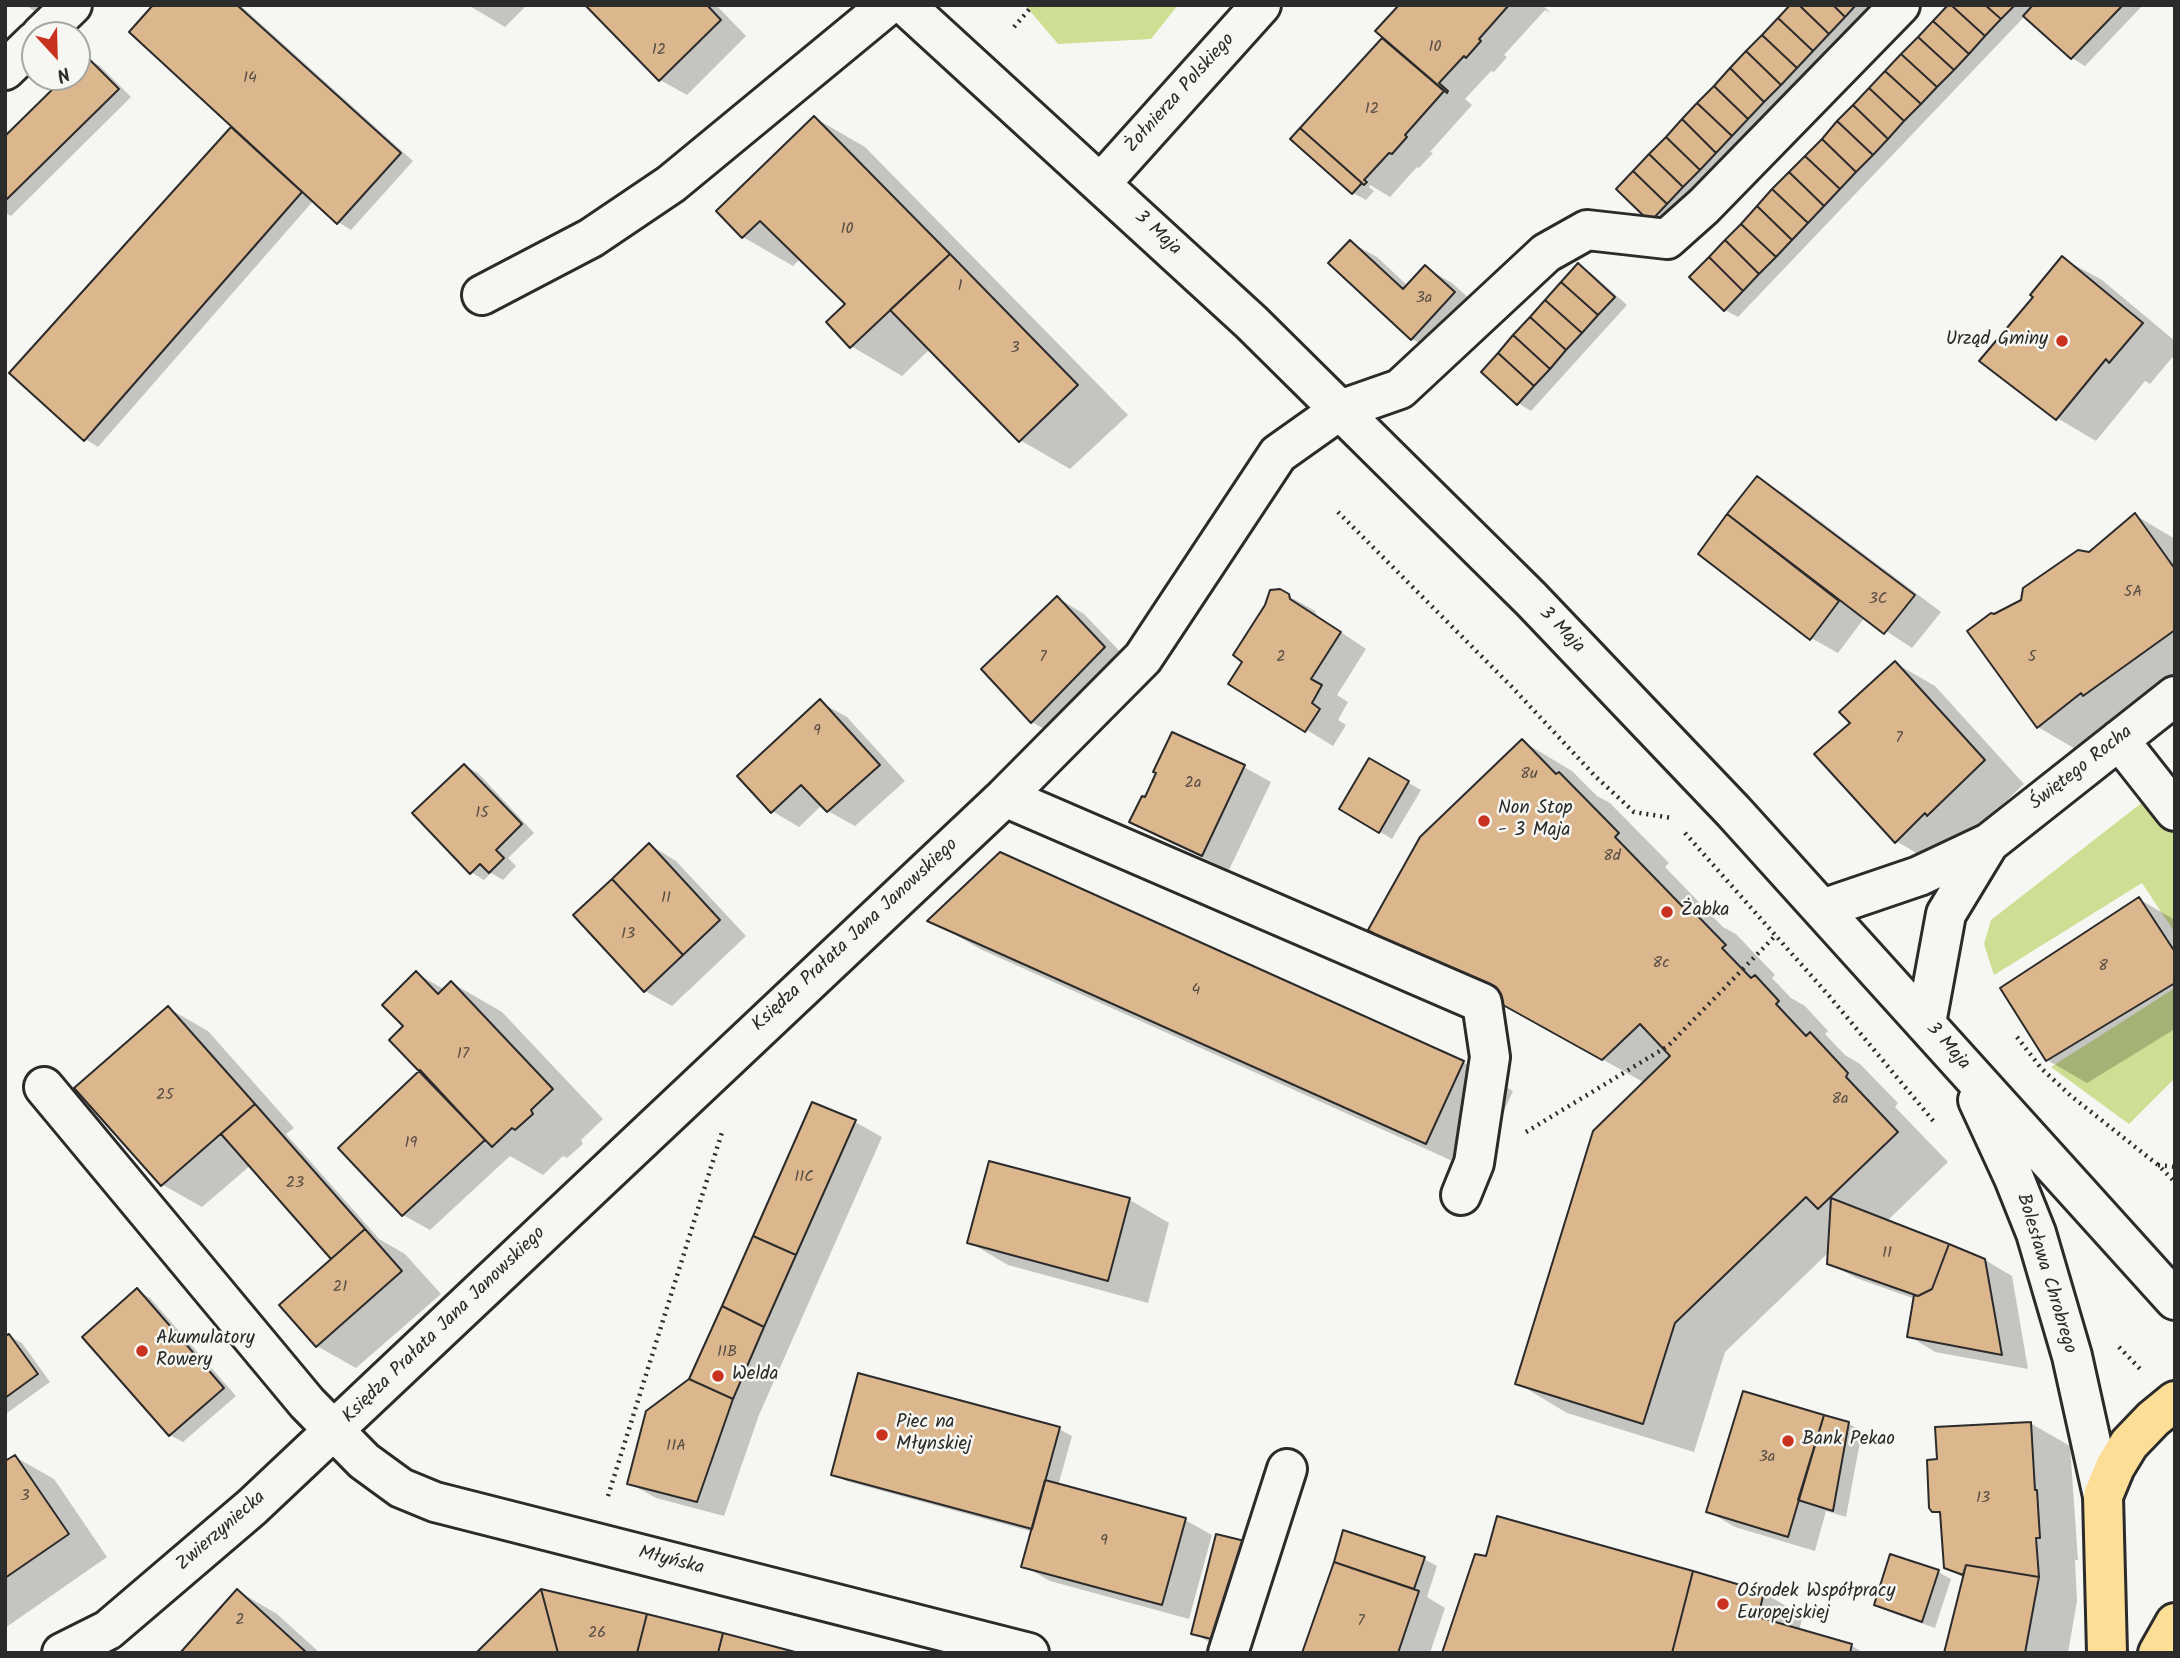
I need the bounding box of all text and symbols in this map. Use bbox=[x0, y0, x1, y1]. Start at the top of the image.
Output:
north arrow bbox=[21, 21, 91, 91]
street label: Żołnierza Polskiego bbox=[1121, 30, 1241, 158]
house number: 10 bbox=[1428, 38, 1442, 58]
house number: 12 bbox=[652, 41, 666, 61]
text: N bbox=[52, 57, 74, 90]
house number: 14 bbox=[243, 69, 257, 89]
house number: 12 bbox=[1365, 100, 1379, 120]
street label: 3 Maja bbox=[1129, 207, 1185, 261]
house number: 10 bbox=[840, 220, 854, 240]
house number: 1 bbox=[957, 277, 963, 297]
house number: 3a bbox=[1416, 289, 1432, 309]
place label: Urząd Gminy bbox=[1946, 330, 2048, 352]
marker: Urząd Gminy bbox=[2054, 333, 2070, 349]
house number: 3 bbox=[1010, 339, 1020, 359]
house number: 5A bbox=[2124, 583, 2142, 603]
house number: 3C bbox=[1869, 590, 1887, 610]
street label: 3 Maja bbox=[1533, 603, 1589, 659]
house number: 7 bbox=[1039, 648, 1047, 668]
house number: 2 bbox=[1276, 648, 1286, 668]
house number: 5 bbox=[2028, 648, 2036, 668]
house number: 9 bbox=[813, 722, 821, 742]
street label: Świętego Rocha bbox=[2026, 722, 2138, 816]
house number: 7 bbox=[1895, 729, 1903, 749]
house number: 8u bbox=[1520, 765, 1538, 785]
house number: 2a bbox=[1185, 774, 1201, 794]
place label: Non Stop - 3 Maja bbox=[1498, 799, 1572, 843]
house number: 15 bbox=[475, 804, 489, 824]
marker: Non Stop - 3 Maja bbox=[1476, 813, 1492, 829]
street label: Księdza Prałata Jana Janowskiego bbox=[748, 834, 964, 1038]
house number: 8d bbox=[1603, 847, 1621, 867]
house number: 11 bbox=[661, 889, 671, 909]
place label: Żabka bbox=[1681, 901, 1729, 923]
marker: Żabka bbox=[1659, 904, 1675, 920]
house number: 13 bbox=[621, 925, 635, 945]
house number: 8c bbox=[1653, 954, 1669, 974]
house number: 8 bbox=[2098, 957, 2108, 977]
house number: 4 bbox=[1192, 981, 1200, 1001]
street label: 3 Maja bbox=[1920, 1018, 1974, 1076]
house number: 17 bbox=[457, 1045, 469, 1065]
house number: 25 bbox=[156, 1086, 174, 1106]
house number: 8a bbox=[1831, 1090, 1849, 1110]
house number: 19 bbox=[405, 1134, 417, 1154]
house number: 11C bbox=[794, 1168, 814, 1188]
house number: 23 bbox=[286, 1174, 304, 1194]
street label: Bolesława Chrobrego bbox=[2010, 1191, 2080, 1357]
street label: Księdza Prałata Jana Janowskiego bbox=[339, 1223, 551, 1429]
house number: 11 bbox=[1882, 1244, 1892, 1264]
house number: 21 bbox=[333, 1278, 347, 1298]
place label: Akumulatory Rowery bbox=[156, 1329, 255, 1373]
marker: Akumulatory Rowery bbox=[134, 1343, 150, 1359]
house number: 11B bbox=[717, 1343, 737, 1363]
place label: Welda bbox=[732, 1365, 778, 1387]
marker: Welda bbox=[710, 1368, 726, 1384]
place label: Piec na Młynskiej bbox=[896, 1413, 972, 1457]
marker: Piec na Młynskiej bbox=[874, 1427, 890, 1443]
place label: Bank Pekao bbox=[1802, 1430, 1895, 1452]
marker: Bank Pekao bbox=[1780, 1433, 1796, 1449]
house number: 11A bbox=[666, 1437, 686, 1457]
house number: 3a bbox=[1759, 1448, 1775, 1468]
house number: 3 bbox=[20, 1487, 30, 1507]
street label: Zwierzyniecka bbox=[173, 1487, 271, 1577]
house number: 13 bbox=[1976, 1489, 1990, 1509]
house number: 9 bbox=[1100, 1532, 1108, 1552]
street label: Młyńska bbox=[636, 1543, 706, 1581]
place label: Ośrodek Współpracy Europejskiej bbox=[1737, 1582, 1895, 1626]
marker: Ośrodek Współpracy Europejskiej bbox=[1715, 1596, 1731, 1612]
house number: 2 bbox=[235, 1611, 245, 1631]
house number: 7 bbox=[1357, 1612, 1365, 1632]
house number: 26 bbox=[588, 1624, 606, 1644]

